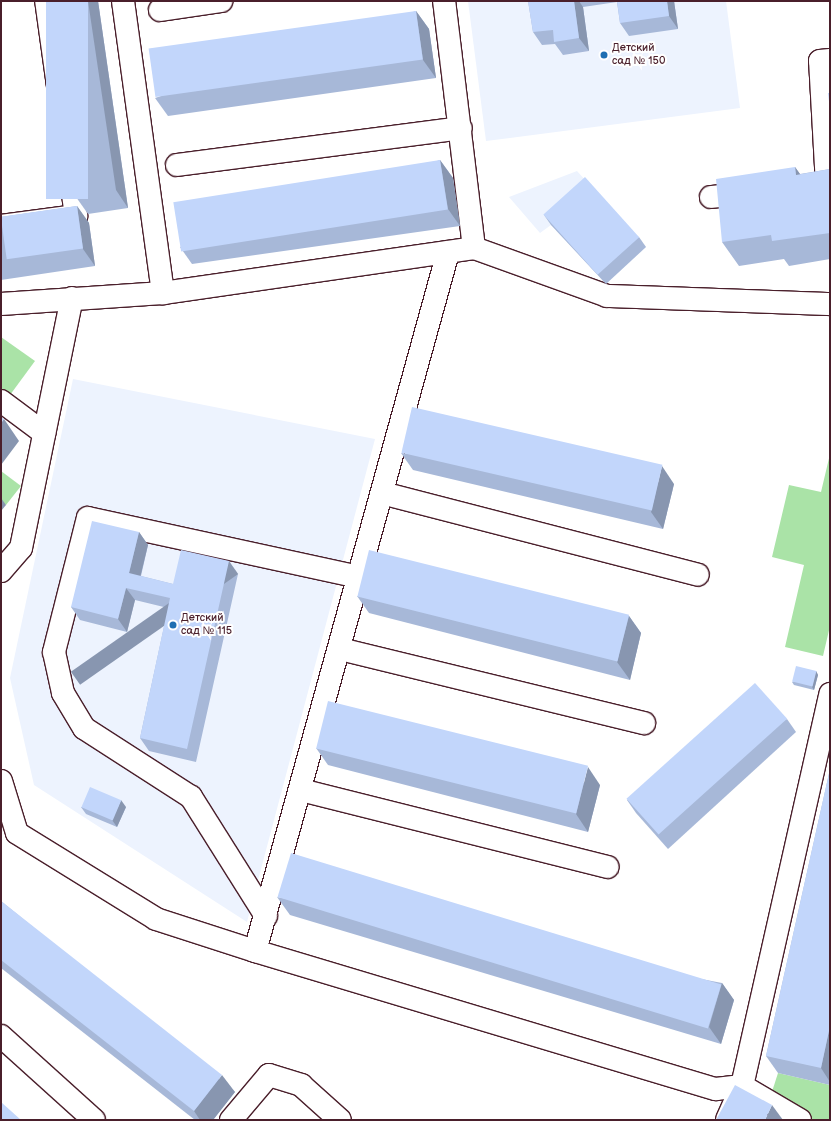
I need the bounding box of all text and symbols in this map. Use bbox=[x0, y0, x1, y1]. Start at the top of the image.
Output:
place label: Детский сад № 150 bbox=[612, 42, 665, 68]
marker: Детский сад № 150 bbox=[599, 50, 609, 60]
place label: Детский сад № 115 bbox=[181, 612, 232, 638]
marker: Детский сад № 115 bbox=[168, 620, 178, 630]

